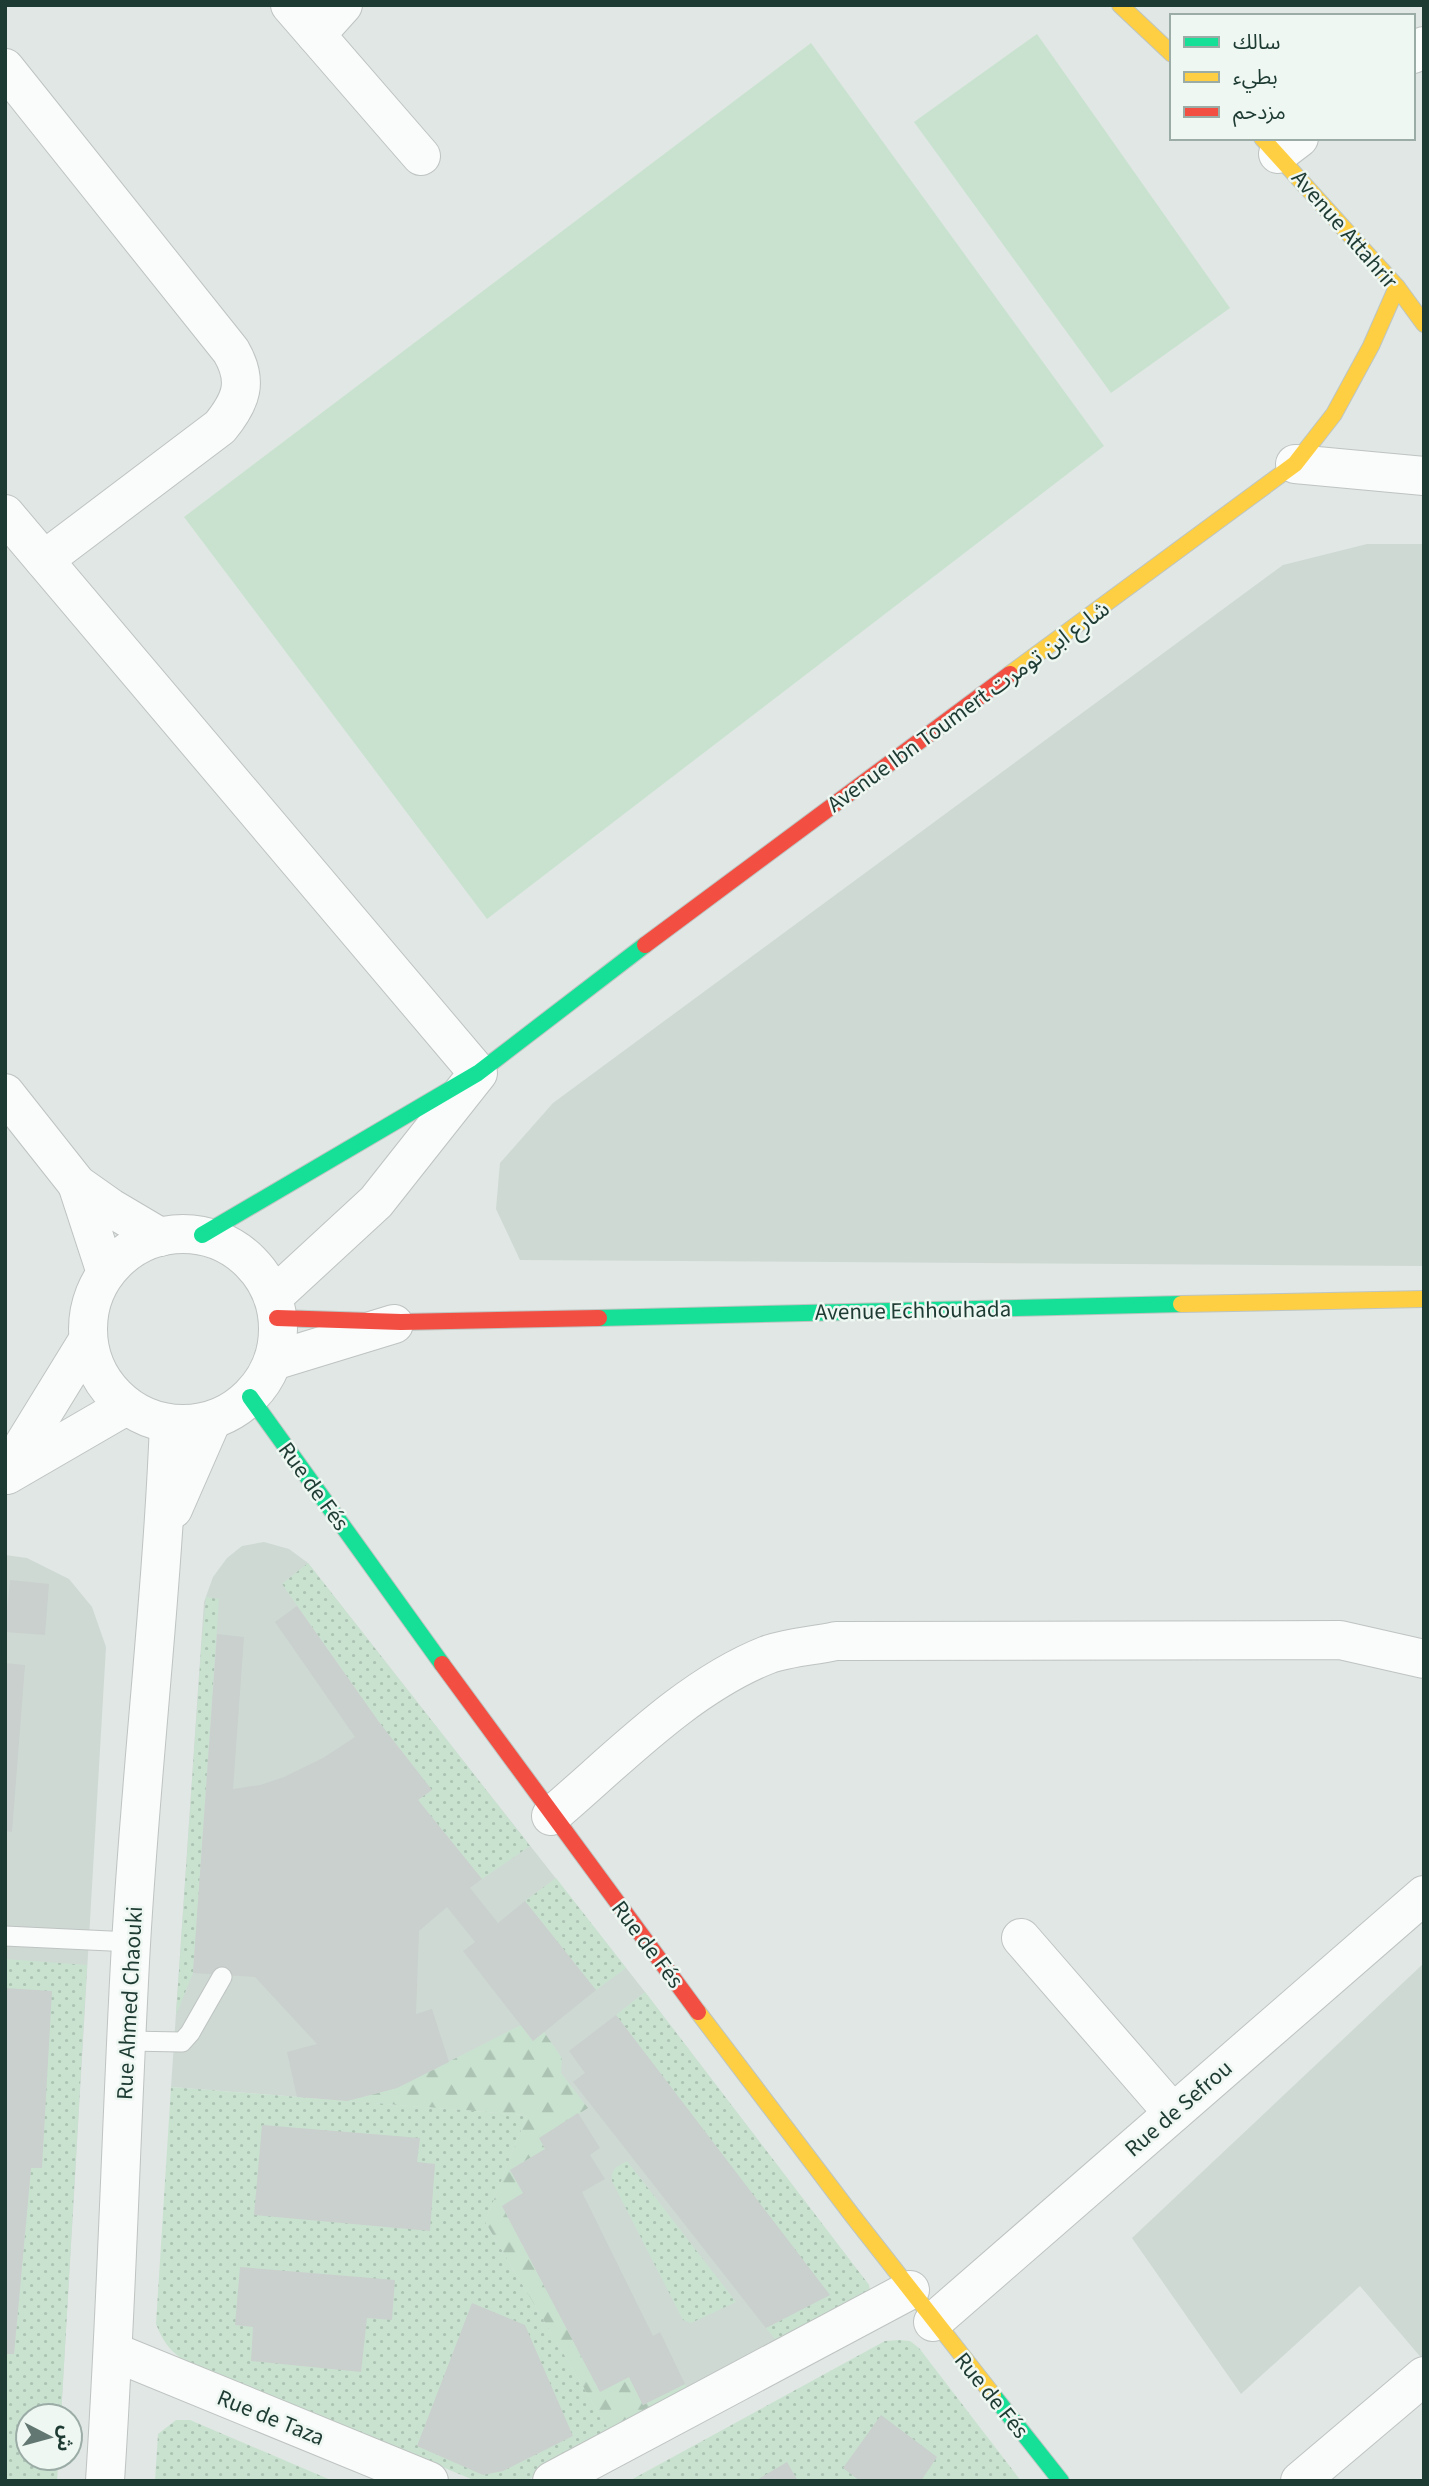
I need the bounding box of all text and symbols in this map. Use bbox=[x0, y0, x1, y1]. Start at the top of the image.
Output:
legend bbox=[1170, 14, 1415, 140]
text: سالك bbox=[1233, 27, 1280, 57]
text: بطيء bbox=[1233, 62, 1278, 93]
text: مزدحم bbox=[1233, 97, 1286, 127]
street label: Avenue Attahrir bbox=[1284, 163, 1406, 297]
street label: Avenue Ibn Toumert شارع ابن تومرت bbox=[820, 592, 1116, 820]
street label: Avenue Echhouhada bbox=[815, 1292, 1011, 1329]
street label: Rue de Fés bbox=[270, 1435, 357, 1537]
street label: Rue de Fés bbox=[604, 1893, 692, 1995]
street label: Rue Ahmed Chaouki bbox=[108, 1905, 151, 2101]
street label: Rue de Sefrou bbox=[1117, 2052, 1240, 2165]
street label: Rue de Fés bbox=[947, 2345, 1037, 2446]
street label: Rue de Taza bbox=[212, 2381, 330, 2454]
north arrow bbox=[14, 2402, 84, 2472]
text: ش bbox=[50, 2424, 79, 2453]

